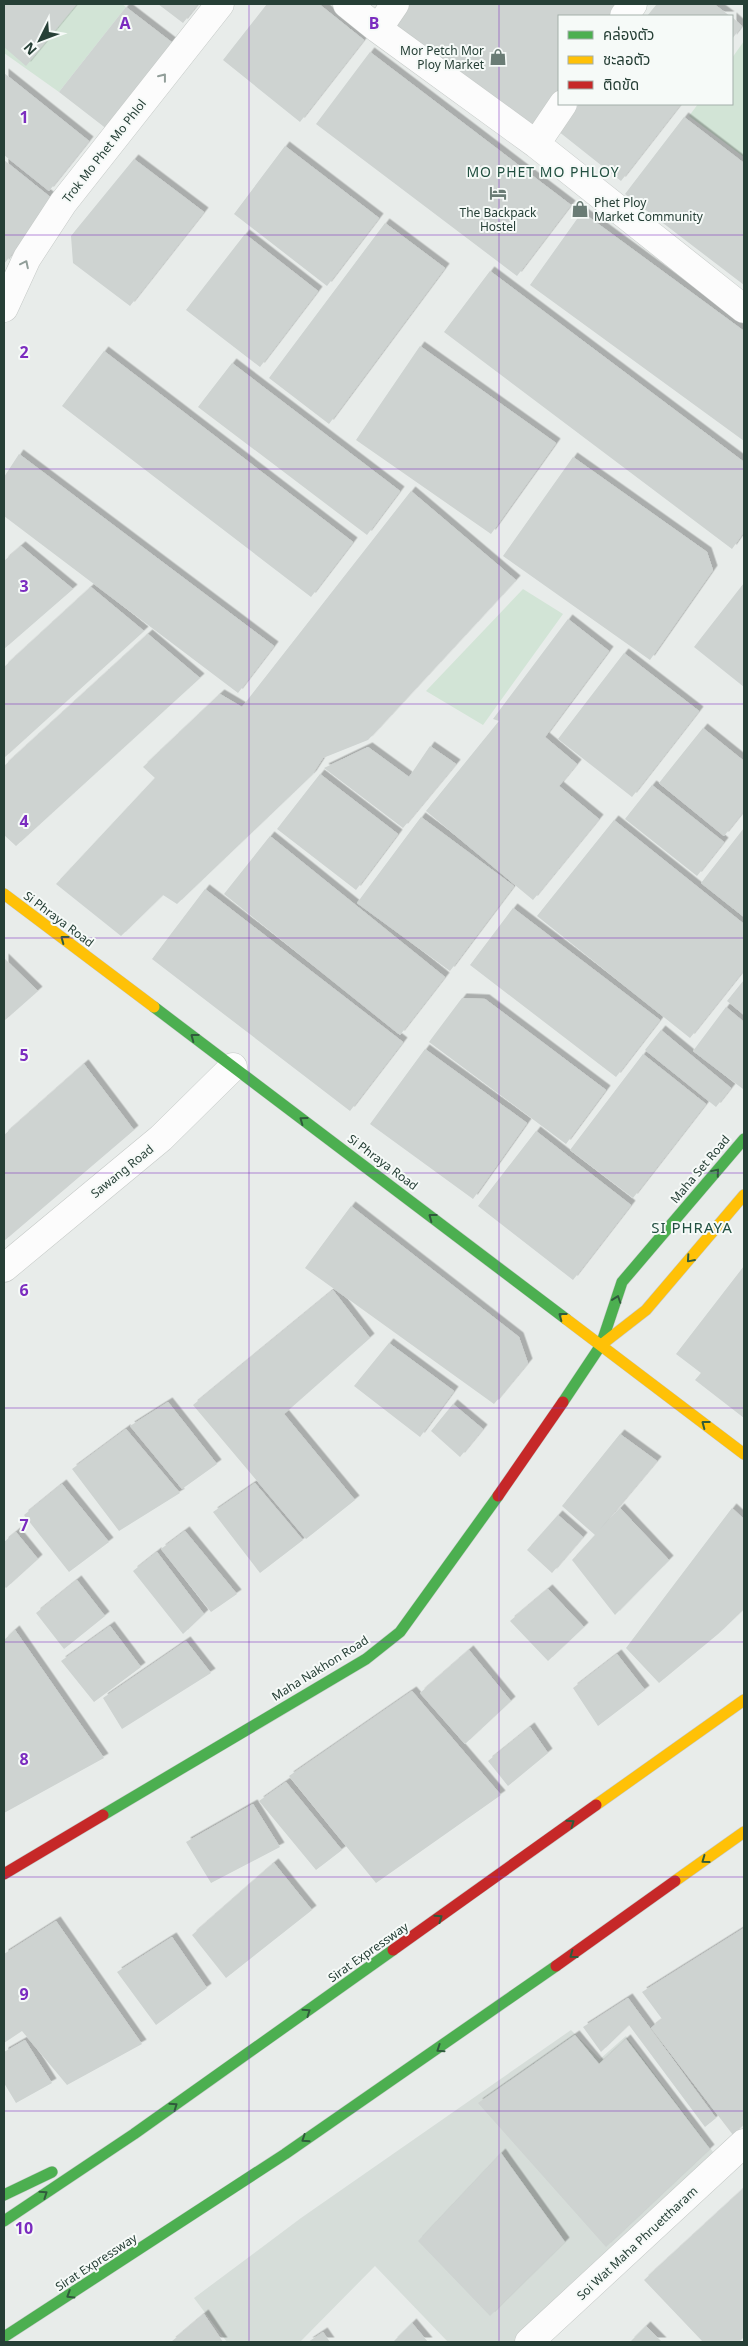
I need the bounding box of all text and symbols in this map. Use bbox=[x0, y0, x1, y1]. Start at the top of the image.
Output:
text: A bbox=[119, 12, 131, 34]
text: B bbox=[369, 12, 379, 34]
north arrow bbox=[15, 15, 65, 65]
legend bbox=[558, 15, 733, 105]
text: คล่องตัว bbox=[603, 24, 654, 44]
text: N bbox=[19, 38, 41, 60]
place label: Mor Petch Mor Ploy Market bbox=[400, 42, 485, 73]
shop icon: Mor Petch Mor Ploy Market bbox=[488, 47, 508, 67]
text: ชะลอตัว bbox=[603, 49, 650, 69]
one-way arrow bbox=[157, 74, 165, 83]
text: ติดขัด bbox=[603, 74, 639, 94]
street label: Trok Mo Phet Mo Phlol bbox=[58, 96, 150, 206]
text: 1 bbox=[19, 106, 29, 128]
district label: MO PHET MO PHLOY bbox=[466, 162, 620, 181]
hotel icon: The Backpack Hostel bbox=[488, 183, 508, 203]
place label: Phet Ploy Market Community bbox=[594, 194, 704, 225]
shop icon: Phet Ploy Market Community bbox=[570, 199, 590, 219]
place label: The Backpack Hostel bbox=[460, 204, 537, 235]
one-way arrow bbox=[18, 260, 28, 269]
text: 2 bbox=[19, 341, 29, 363]
text: 3 bbox=[19, 575, 29, 597]
text: 4 bbox=[19, 810, 29, 832]
street label: Si Phraya Road bbox=[20, 887, 98, 951]
one-way arrow bbox=[61, 937, 70, 945]
one-way arrow bbox=[191, 1035, 200, 1043]
text: 5 bbox=[19, 1044, 29, 1066]
one-way arrow bbox=[299, 1117, 309, 1126]
street label: Si Phraya Road bbox=[344, 1130, 422, 1194]
street label: Maha Set Road bbox=[666, 1131, 734, 1207]
street label: Sawang Road bbox=[87, 1140, 157, 1202]
one-way arrow bbox=[710, 1168, 719, 1177]
one-way arrow bbox=[429, 1215, 438, 1223]
district label: SI PHRAYA bbox=[651, 1217, 733, 1237]
one-way arrow bbox=[687, 1253, 695, 1262]
text: 6 bbox=[19, 1279, 29, 1301]
one-way arrow bbox=[611, 1295, 621, 1303]
one-way arrow bbox=[559, 1313, 568, 1321]
one-way arrow bbox=[702, 1422, 711, 1430]
text: 7 bbox=[19, 1514, 29, 1536]
street label: Maha Nakhon Road bbox=[268, 1631, 372, 1705]
text: 8 bbox=[19, 1748, 29, 1770]
one-way arrow bbox=[565, 1820, 575, 1829]
one-way arrow bbox=[701, 1854, 711, 1863]
one-way arrow bbox=[433, 1915, 443, 1924]
street label: Sirat Expressway bbox=[325, 1918, 412, 1986]
one-way arrow bbox=[569, 1949, 578, 1958]
text: 9 bbox=[19, 1983, 29, 2005]
one-way arrow bbox=[301, 2009, 310, 2018]
one-way arrow bbox=[436, 2043, 446, 2052]
one-way arrow bbox=[168, 2103, 178, 2112]
one-way arrow bbox=[301, 2133, 311, 2142]
street label: Soi Wat Maha Phruettharam bbox=[573, 2182, 701, 2304]
one-way arrow bbox=[39, 2191, 48, 2200]
text: 10 bbox=[15, 2217, 33, 2239]
street label: Sirat Expressway bbox=[52, 2229, 141, 2295]
one-way arrow bbox=[67, 2289, 76, 2299]

